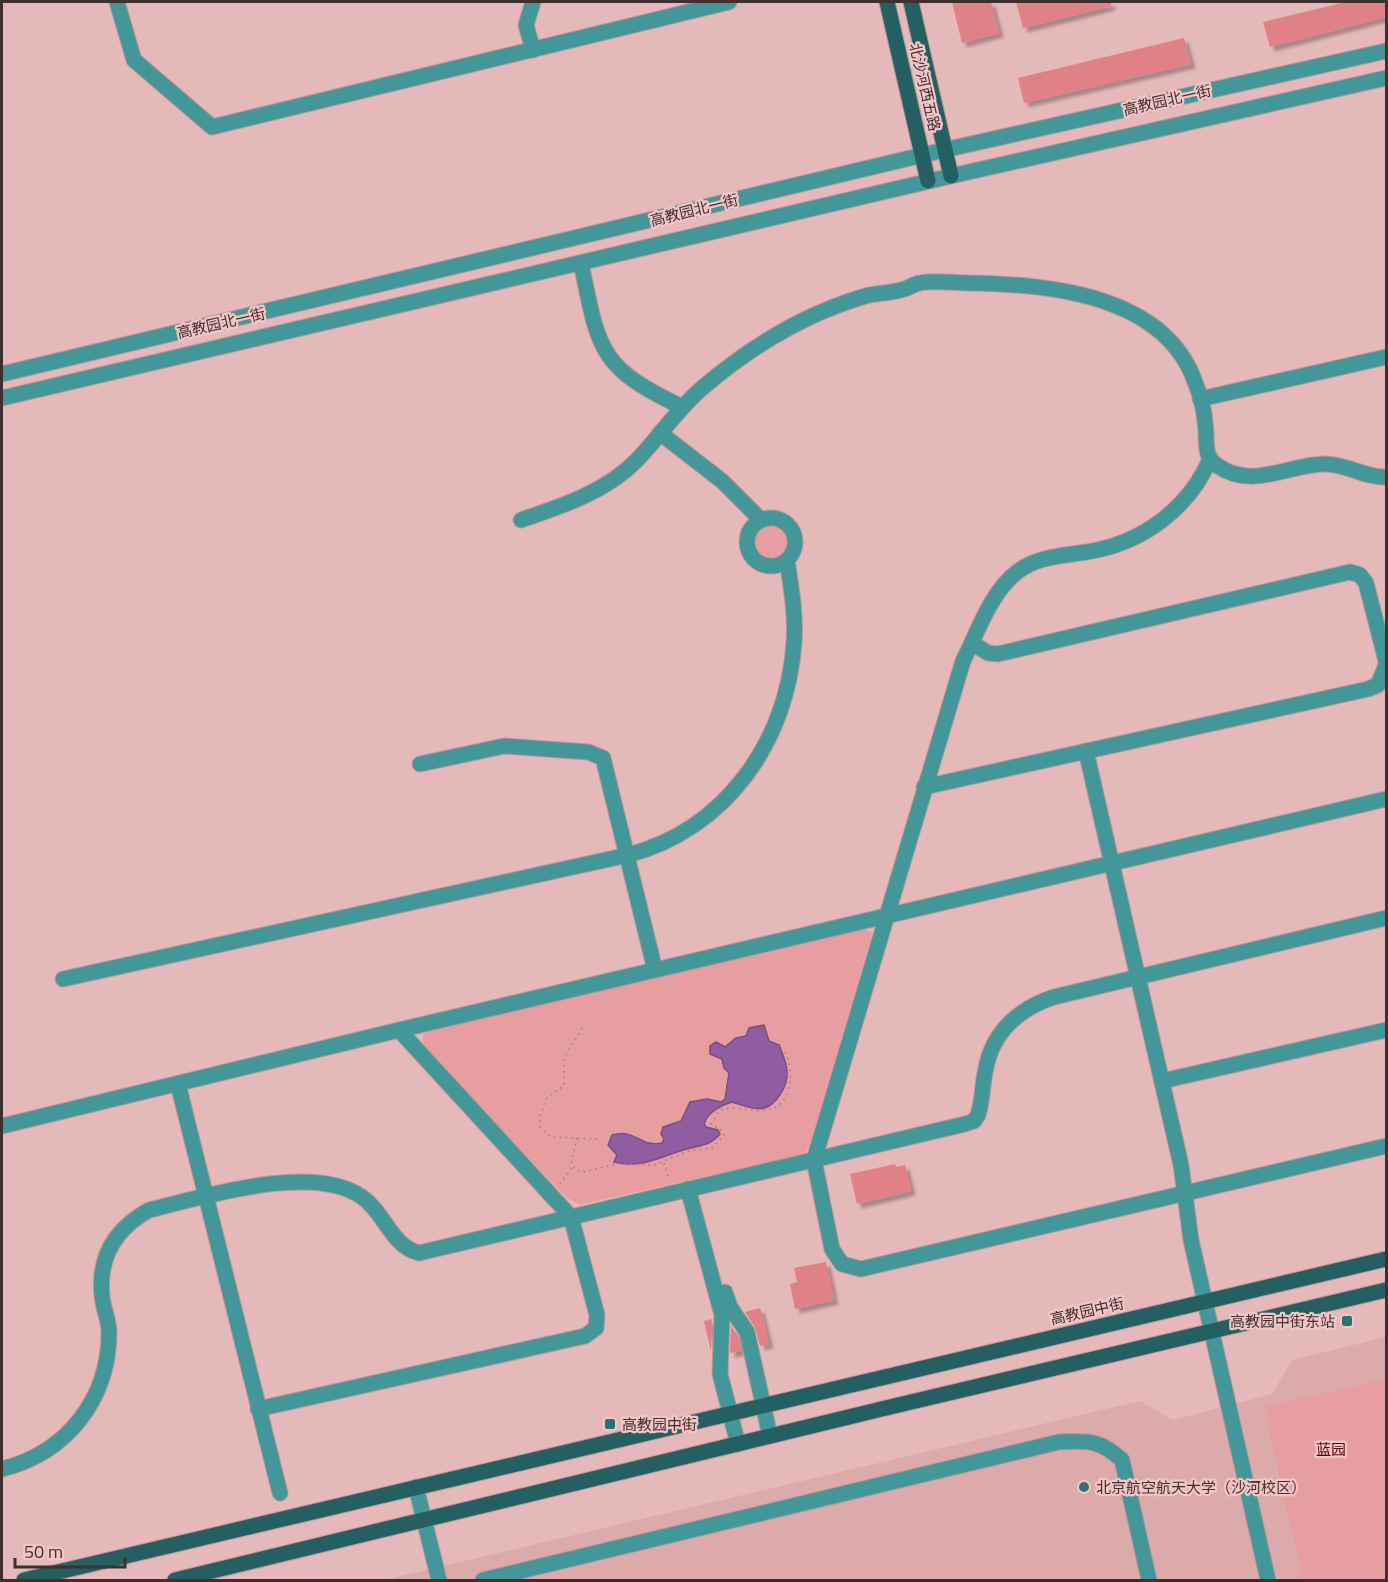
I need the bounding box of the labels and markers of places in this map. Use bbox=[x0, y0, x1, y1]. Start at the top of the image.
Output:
place label: 高教园中街东站 bbox=[1230, 1310, 1335, 1333]
marker: 高教园中街东站 bbox=[1340, 1314, 1354, 1328]
place label: 高教园中街 bbox=[622, 1413, 697, 1436]
marker: 高教园中街 bbox=[603, 1417, 617, 1431]
place label: 北京航空航天大学（沙河校区） bbox=[1096, 1476, 1306, 1499]
marker: 北京航空航天大学（沙河校区） bbox=[1077, 1480, 1091, 1494]

